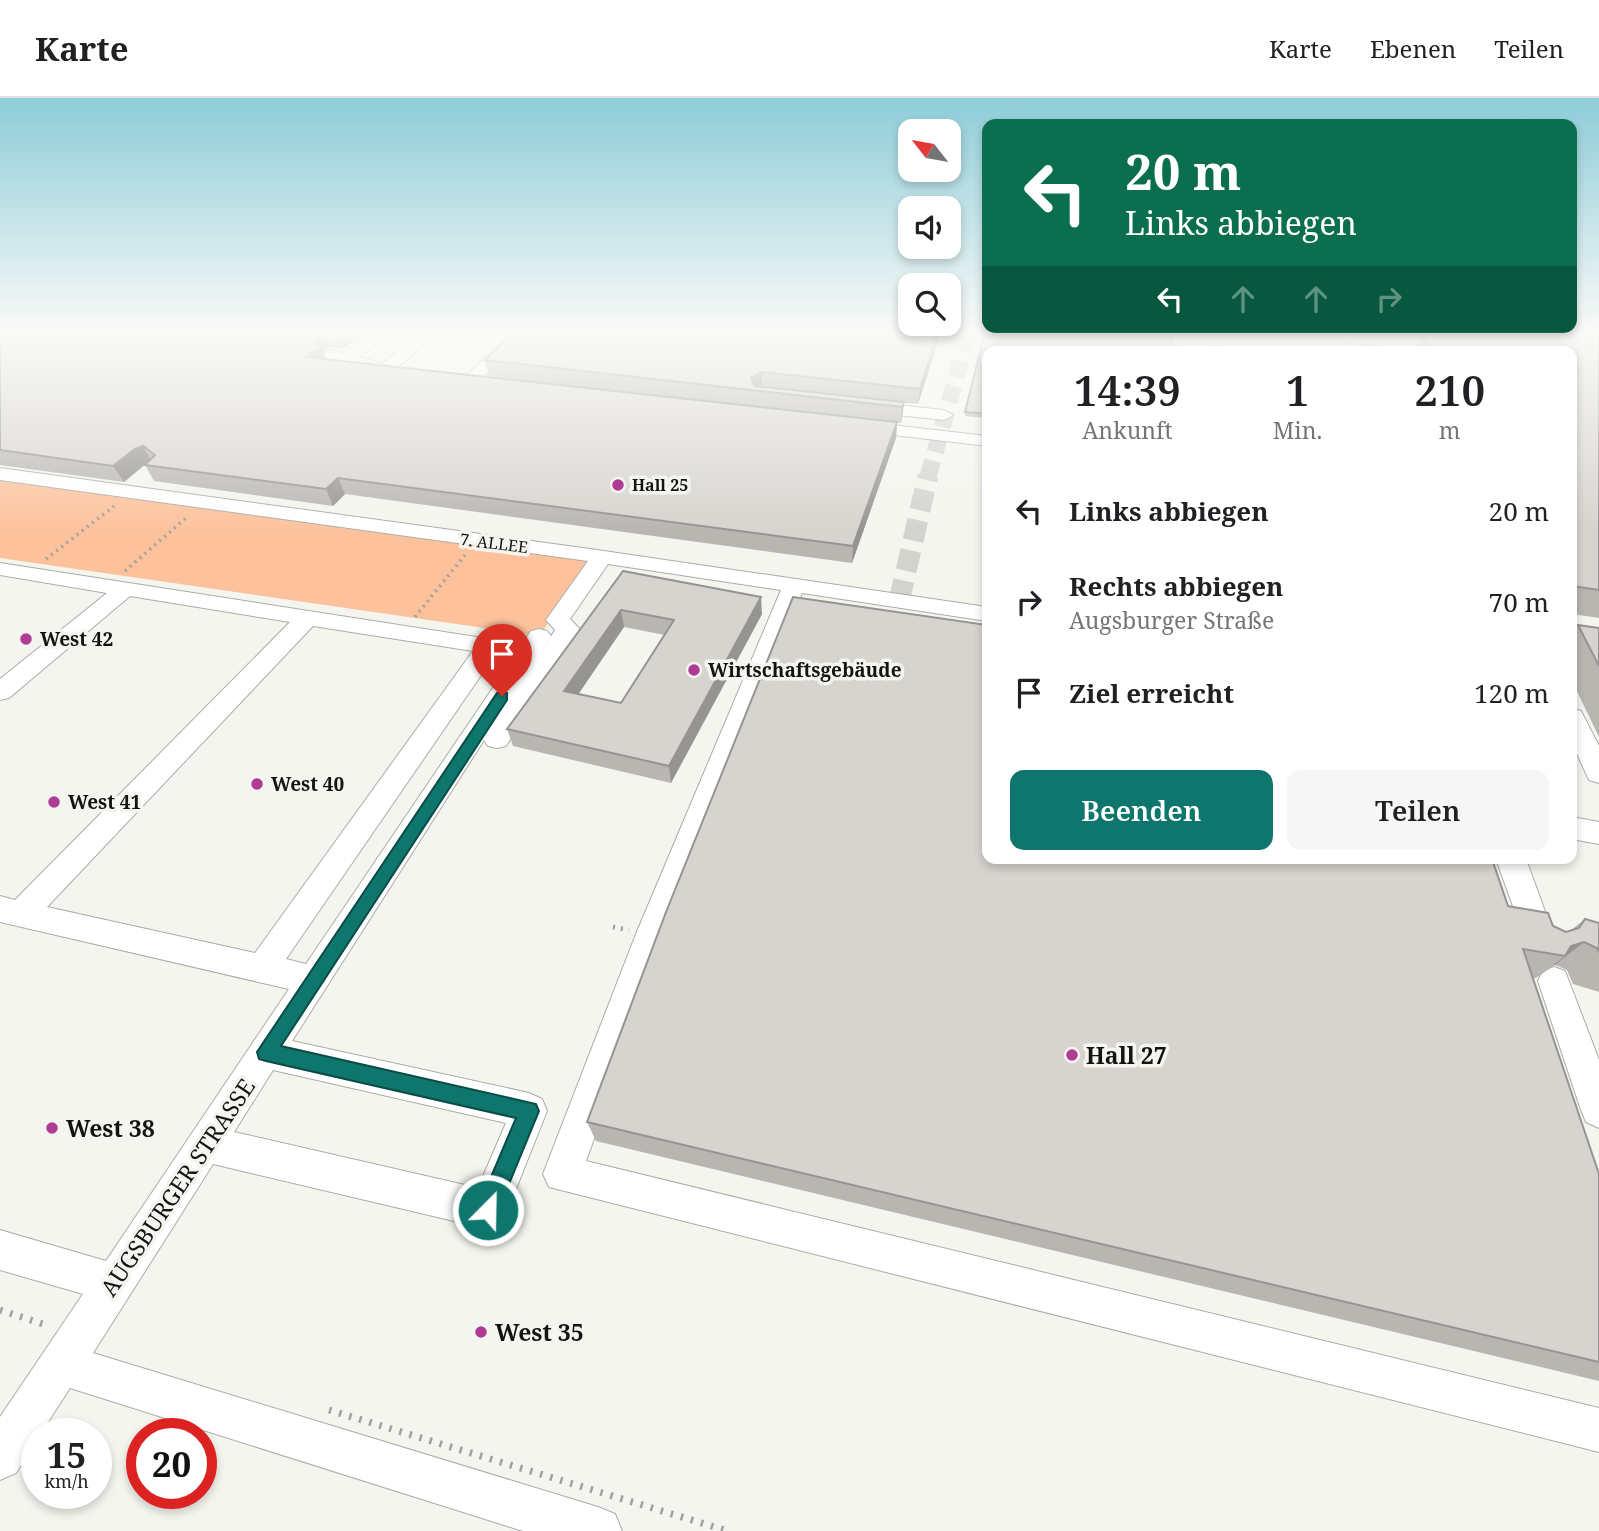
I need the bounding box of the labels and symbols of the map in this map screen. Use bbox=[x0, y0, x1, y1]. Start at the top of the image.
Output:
north arrow bbox=[898, 119, 961, 182]
place label: Hall 25 bbox=[632, 474, 688, 496]
marker: Hall 25 bbox=[610, 477, 626, 493]
street label: 7. ALLEE bbox=[459, 528, 529, 558]
pin bbox=[472, 624, 532, 696]
place label: West 42 bbox=[40, 626, 113, 652]
marker: West 42 bbox=[18, 631, 34, 647]
place label: Wirtschaftsgebäude bbox=[708, 657, 902, 683]
marker: Wirtschaftsgebäude bbox=[686, 662, 702, 678]
place label: West 40 bbox=[271, 771, 345, 797]
marker: West 40 bbox=[249, 776, 265, 792]
place label: West 41 bbox=[68, 789, 141, 815]
marker: West 41 bbox=[46, 794, 62, 810]
place label: Hall 27 bbox=[1086, 1039, 1167, 1071]
marker: Hall 27 bbox=[1064, 1047, 1080, 1063]
street label: AUGSBURGER STRASSE bbox=[92, 1072, 262, 1302]
place label: West 38 bbox=[66, 1112, 155, 1144]
marker: West 38 bbox=[44, 1120, 60, 1136]
position arrow bbox=[451, 1173, 525, 1247]
place label: West 35 bbox=[495, 1316, 584, 1348]
marker: West 35 bbox=[473, 1324, 489, 1340]
speed limit sign: 20 bbox=[126, 1418, 217, 1509]

